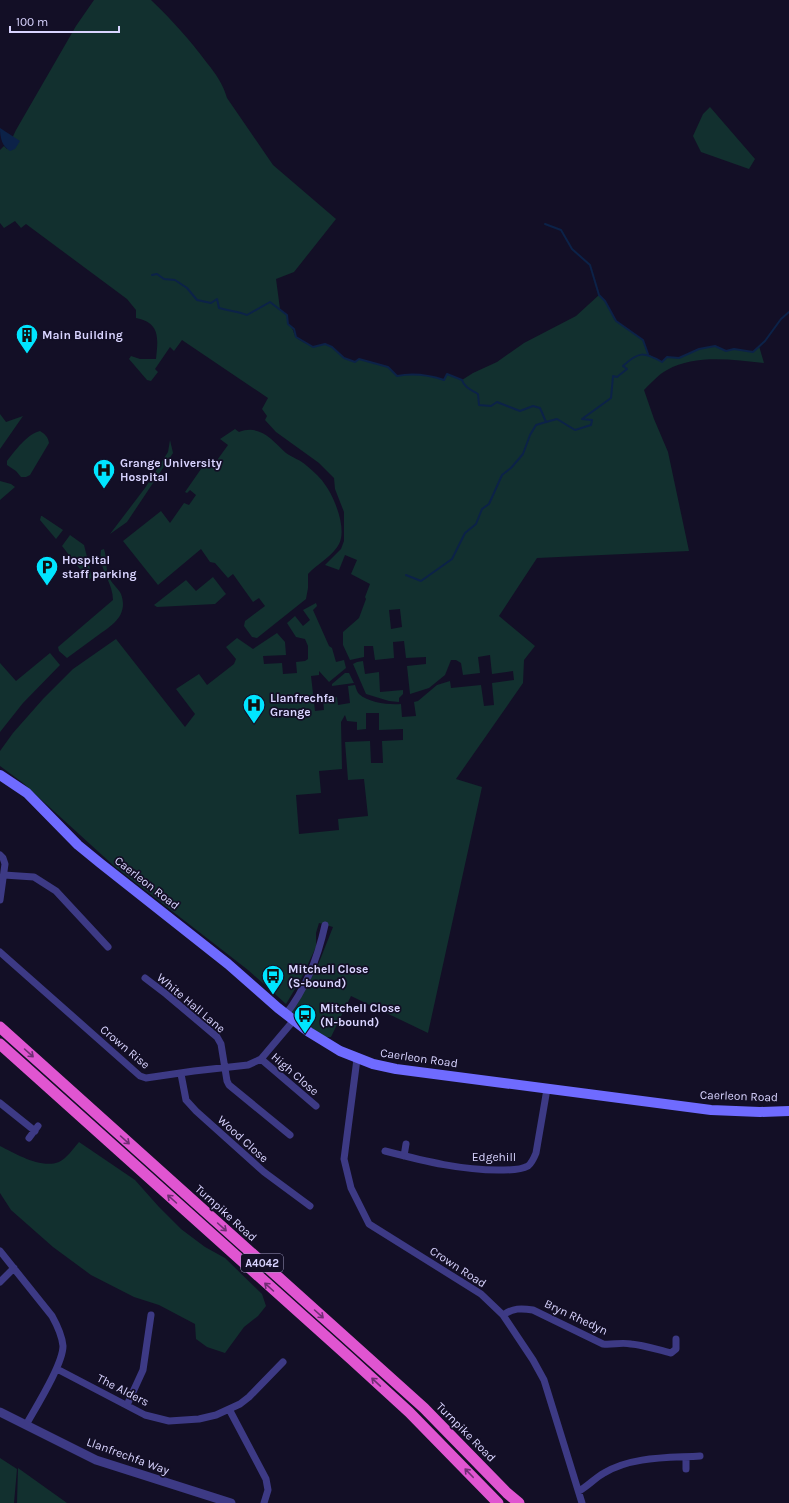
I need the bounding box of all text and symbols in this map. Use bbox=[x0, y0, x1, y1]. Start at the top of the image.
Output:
scale bar bbox=[10, 8, 119, 34]
text: 100 m bbox=[16, 15, 48, 29]
building icon: Main Building bbox=[14, 322, 40, 355]
place label: Main Building bbox=[42, 328, 123, 342]
place label: Grange University Hospital bbox=[120, 456, 222, 484]
hospital icon: Grange University Hospital bbox=[91, 457, 117, 490]
place label: Hospital staff parking bbox=[62, 553, 137, 581]
parking icon: Hospital staff parking bbox=[34, 554, 60, 587]
place label: Llanfrechfa Grange bbox=[270, 691, 335, 719]
hospital icon: Llanfrechfa Grange bbox=[241, 692, 267, 725]
street label: Caerleon Road bbox=[112, 853, 182, 913]
place label: Mitchell Close (S-bound) bbox=[288, 962, 368, 990]
bus stop icon: Mitchell Close (S-bound) bbox=[260, 963, 286, 996]
street label: White Hall Lane bbox=[154, 970, 228, 1036]
place label: Mitchell Close (N-bound) bbox=[320, 1001, 400, 1029]
bus stop icon: Mitchell Close (N-bound) bbox=[292, 1002, 318, 1035]
street label: Crown Rise bbox=[97, 1022, 153, 1072]
street label: Caerleon Road bbox=[379, 1046, 459, 1070]
one-way arrow bbox=[24, 1048, 34, 1058]
street label: High Close bbox=[268, 1050, 322, 1098]
street label: Caerleon Road bbox=[700, 1088, 778, 1104]
street label: Wood Close bbox=[215, 1113, 271, 1165]
one-way arrow bbox=[120, 1135, 130, 1144]
street label: Edgehill bbox=[472, 1150, 516, 1164]
street label: Turnpike Road bbox=[192, 1182, 260, 1244]
one-way arrow bbox=[167, 1195, 178, 1204]
one-way arrow bbox=[217, 1222, 227, 1232]
street label: Crown Road bbox=[427, 1244, 489, 1290]
road number: A4042 bbox=[241, 1254, 283, 1272]
one-way arrow bbox=[264, 1282, 274, 1291]
street label: Bryn Rhedyn bbox=[542, 1296, 610, 1338]
one-way arrow bbox=[314, 1309, 324, 1318]
street label: The Alders bbox=[95, 1371, 151, 1409]
one-way arrow bbox=[371, 1378, 381, 1387]
street label: Turnpike Road bbox=[433, 1399, 499, 1465]
street label: Llanfrechfa Way bbox=[85, 1435, 172, 1478]
one-way arrow bbox=[464, 1468, 474, 1478]

